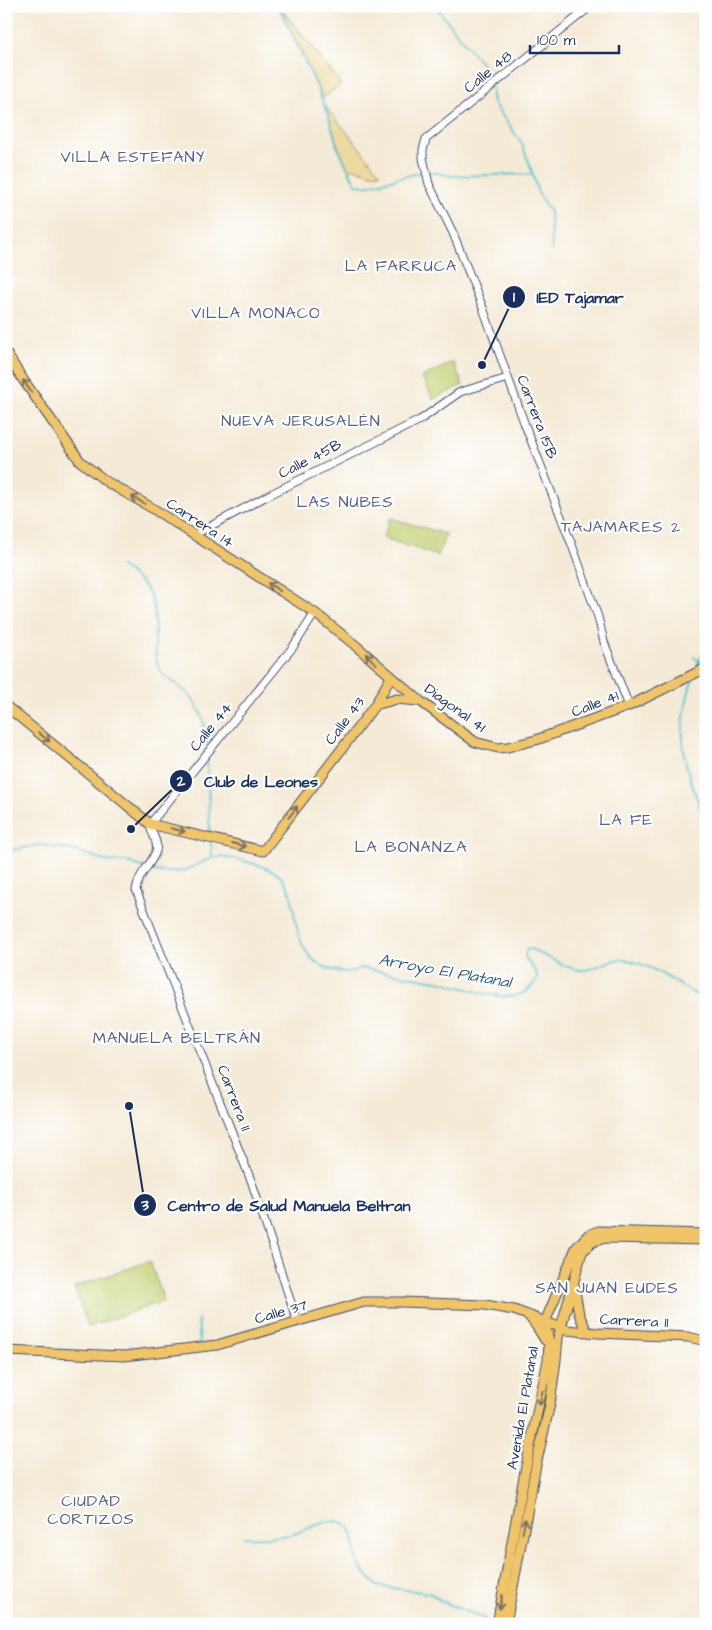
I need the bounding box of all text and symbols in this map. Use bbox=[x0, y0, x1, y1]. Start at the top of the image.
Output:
scale bar bbox=[530, 22, 618, 54]
text: 100 m bbox=[537, 30, 576, 51]
street label: Calle 48 bbox=[459, 46, 517, 98]
district label: VILLA ESTEFANY bbox=[61, 146, 205, 168]
district label: LA FARRUCA bbox=[345, 255, 457, 277]
callout: IED Tajamar bbox=[501, 281, 633, 312]
text: 1 bbox=[513, 287, 515, 308]
text: IED Tajamar bbox=[536, 287, 624, 309]
district label: VILLA MONACO bbox=[191, 302, 321, 324]
street label: Carrera 15B bbox=[511, 372, 563, 462]
one-way arrow bbox=[22, 379, 32, 393]
district label: NUEVA JERUSALÉN bbox=[221, 410, 381, 432]
street label: Calle 45B bbox=[275, 434, 346, 484]
district label: LAS NUBES bbox=[296, 491, 394, 513]
street label: Carrera 14 bbox=[162, 493, 238, 553]
one-way arrow bbox=[132, 495, 146, 505]
district label: TAJAMARES 2 bbox=[561, 516, 681, 538]
one-way arrow bbox=[268, 581, 282, 591]
one-way arrow bbox=[364, 653, 377, 665]
street label: Diagonal 41 bbox=[419, 679, 490, 738]
street label: Calle 41 bbox=[568, 685, 622, 723]
street label: Calle 43 bbox=[320, 692, 370, 749]
street label: Calle 44 bbox=[185, 698, 237, 756]
one-way arrow bbox=[37, 731, 50, 742]
callout: Club de Leones bbox=[169, 765, 328, 796]
text: 2 bbox=[176, 771, 186, 792]
text: Club de Leones bbox=[204, 771, 318, 793]
one-way arrow bbox=[287, 806, 298, 819]
district label: LA FE bbox=[599, 809, 653, 831]
one-way arrow bbox=[170, 826, 186, 835]
district label: LA BONANZA bbox=[355, 836, 467, 858]
one-way arrow bbox=[230, 841, 246, 851]
water label: Arroyo El Platanal bbox=[377, 949, 515, 995]
district label: MANUELA BELTRÁN bbox=[93, 1027, 261, 1049]
street label: Carrera 11 bbox=[212, 1062, 256, 1134]
callout: Centro de Salud Manuela Beltran bbox=[133, 1189, 421, 1220]
text: 3 bbox=[140, 1195, 149, 1216]
text: Centro de Salud Manuela Beltran bbox=[168, 1195, 410, 1217]
district label: SAN JUAN EUDES bbox=[535, 1277, 679, 1299]
street label: Calle 37 bbox=[252, 1294, 310, 1330]
street label: Carrera 11 bbox=[599, 1309, 669, 1333]
street label: Avenida El Platanal bbox=[502, 1345, 544, 1471]
one-way arrow bbox=[536, 1389, 545, 1405]
district label: CIUDAD CORTIZOS bbox=[47, 1490, 135, 1530]
one-way arrow bbox=[520, 1518, 529, 1534]
one-way arrow bbox=[496, 1594, 506, 1610]

